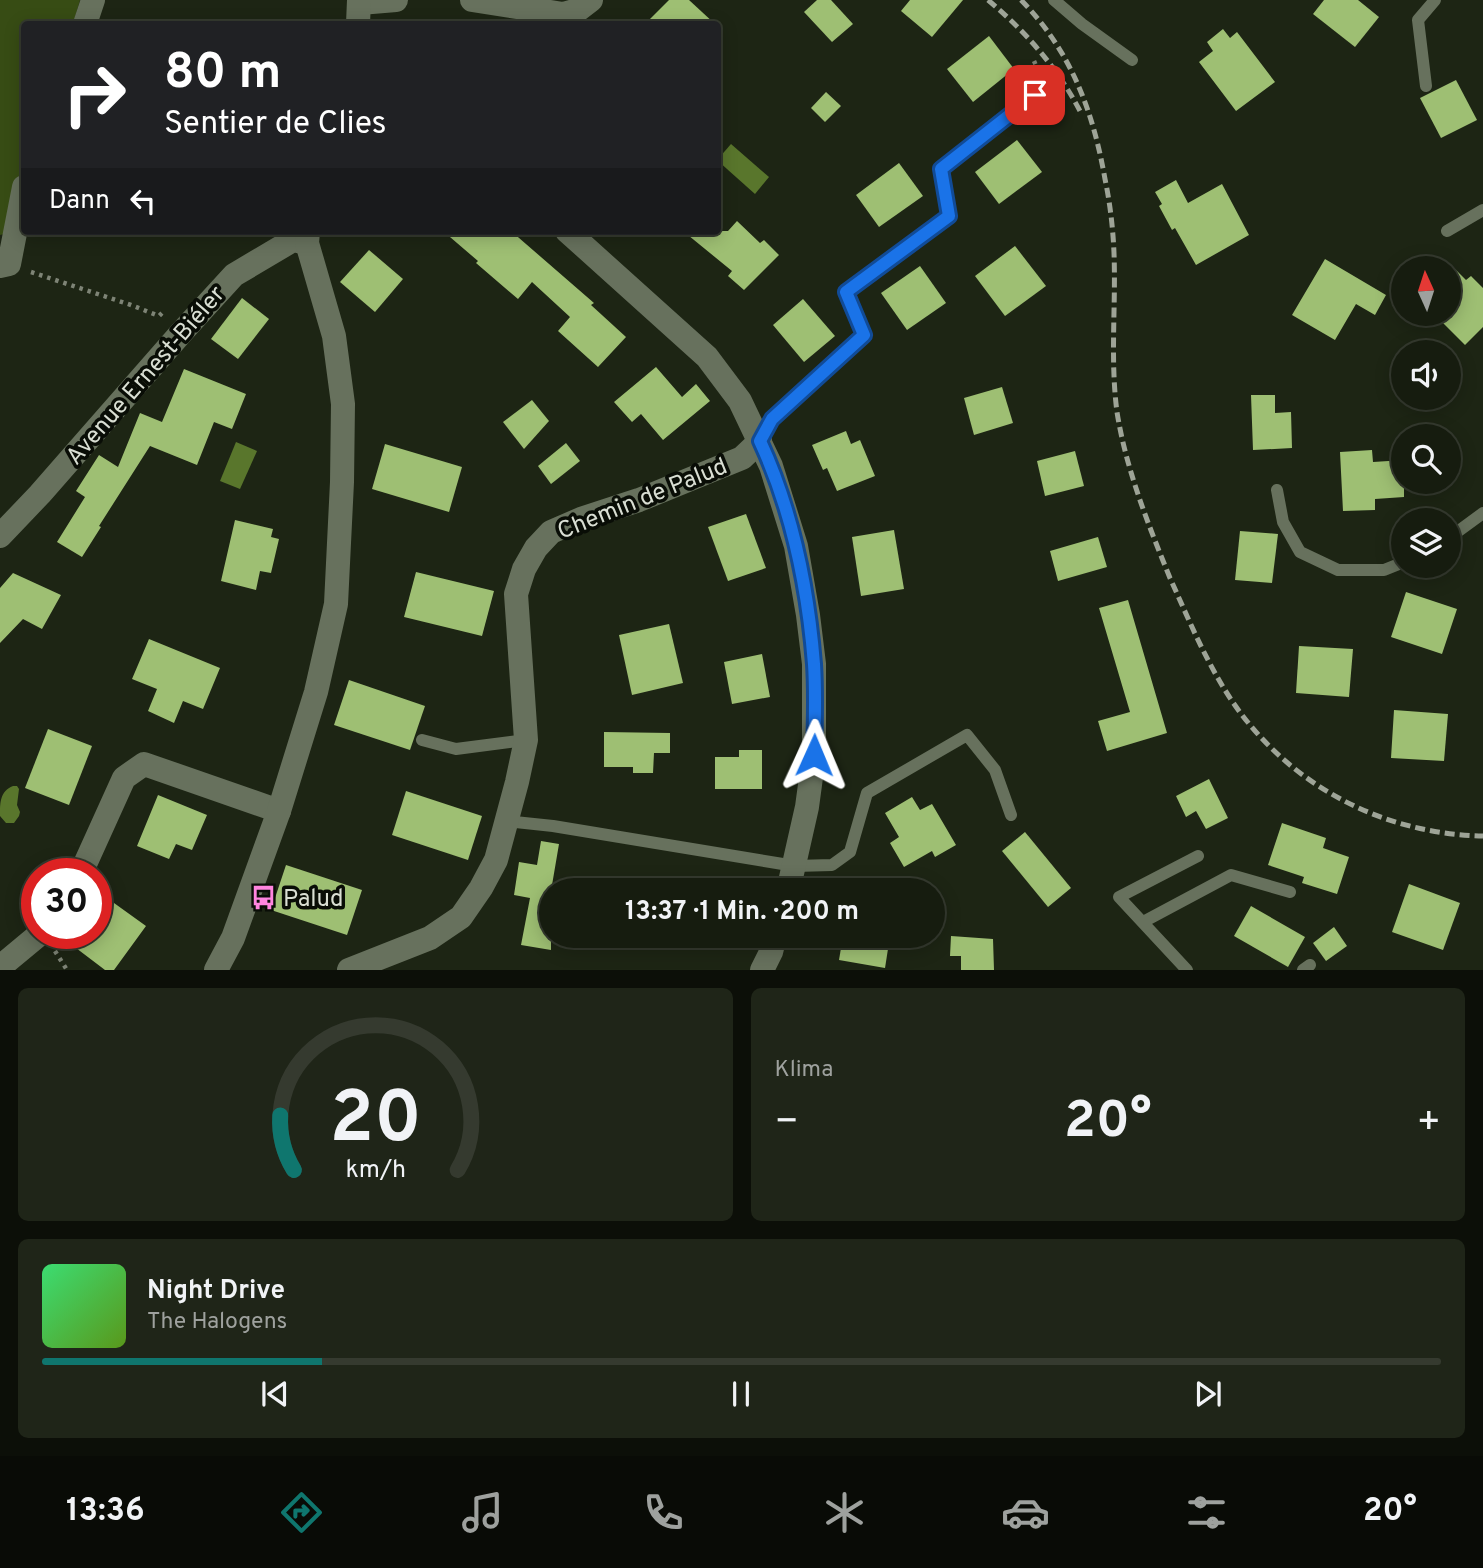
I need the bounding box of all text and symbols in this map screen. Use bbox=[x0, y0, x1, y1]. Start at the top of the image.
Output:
text: 80 m bbox=[164, 44, 281, 106]
icon: right bbox=[49, 49, 140, 140]
pin bbox=[1005, 65, 1065, 125]
icon: arrive bbox=[1016, 76, 1054, 114]
text: Sentier de Clies bbox=[164, 105, 387, 145]
icon: left bbox=[124, 182, 162, 220]
text: Dann bbox=[49, 185, 110, 218]
north arrow bbox=[1391, 256, 1461, 326]
map controls bbox=[1391, 256, 1461, 578]
street label: Avenue Ernest-Biéler bbox=[60, 281, 233, 472]
button: sound bbox=[1391, 340, 1461, 410]
button: search bbox=[1391, 424, 1461, 494]
street label: Chemin de Palud bbox=[553, 452, 732, 548]
button: layers bbox=[1391, 508, 1461, 578]
position arrow bbox=[777, 718, 851, 792]
speed limit sign: 30 bbox=[21, 858, 112, 949]
bus stop icon: Palud bbox=[249, 884, 277, 912]
place label: Palud bbox=[283, 885, 343, 915]
text: 13:37 · 1 Min. · 200 m bbox=[625, 896, 859, 929]
text: Klima bbox=[775, 1056, 833, 1085]
text: 20 bbox=[329, 1077, 421, 1169]
text: 20° bbox=[1064, 1090, 1152, 1156]
text: − bbox=[775, 1099, 799, 1148]
text: + bbox=[1416, 1099, 1441, 1148]
text: km/h bbox=[345, 1155, 406, 1187]
text: Night Drive bbox=[147, 1275, 285, 1308]
text: The Halogens bbox=[147, 1308, 287, 1337]
icon: previous bbox=[256, 1375, 294, 1413]
icon: pause bbox=[722, 1375, 760, 1413]
icon: next bbox=[1189, 1375, 1227, 1413]
icon: directions bbox=[277, 1488, 326, 1537]
icon: music bbox=[458, 1488, 507, 1537]
icon: phone bbox=[639, 1488, 688, 1537]
icon: climate bbox=[820, 1488, 869, 1537]
icon: car bbox=[1001, 1488, 1050, 1537]
icon: filters bbox=[1182, 1488, 1231, 1537]
text: 13:36 bbox=[66, 1492, 145, 1532]
text: 20° bbox=[1363, 1492, 1417, 1532]

